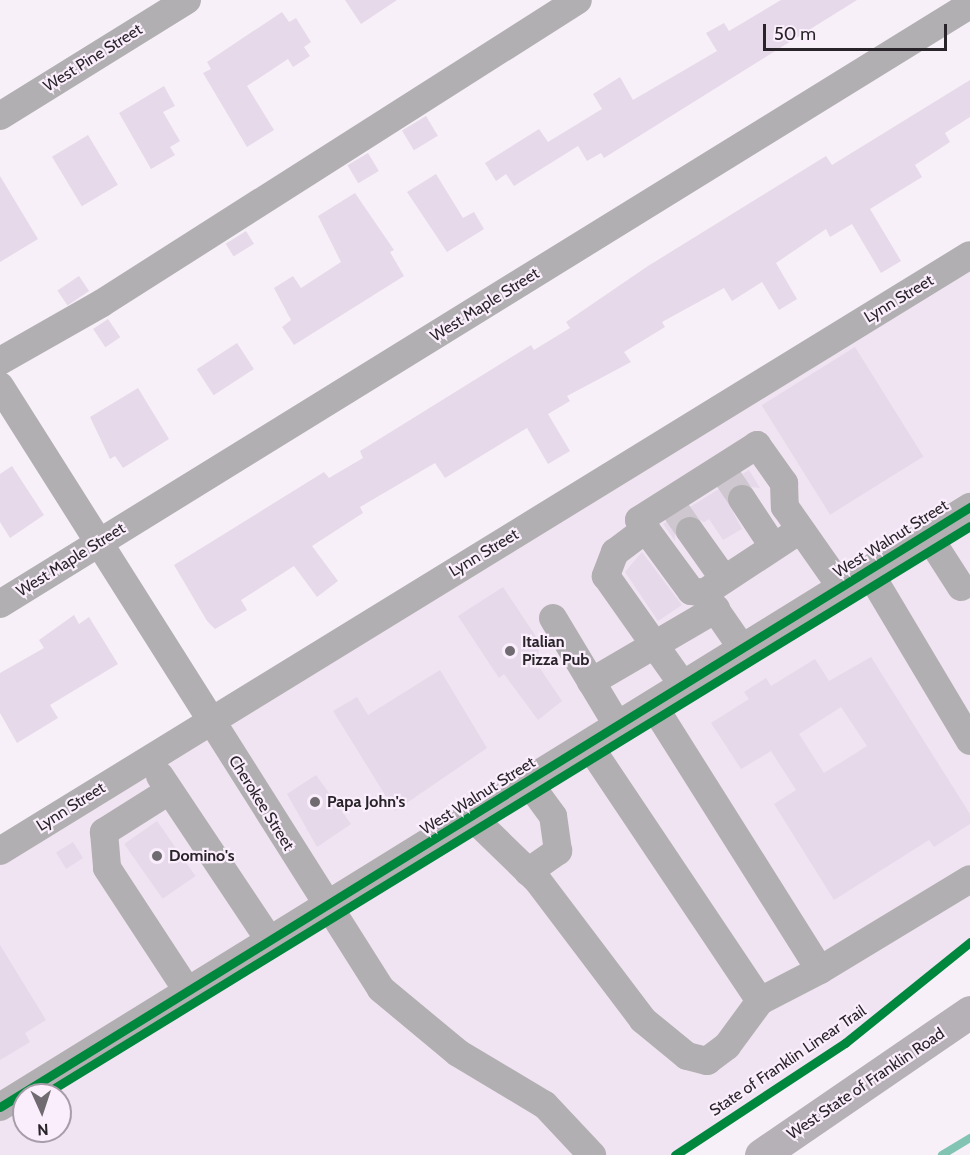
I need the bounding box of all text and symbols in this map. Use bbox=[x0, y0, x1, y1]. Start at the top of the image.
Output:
scale bar bbox=[766, 12, 950, 50]
street label: West Pine Street bbox=[40, 20, 146, 96]
text: 50 m bbox=[774, 23, 816, 45]
street label: West Maple Street bbox=[427, 264, 543, 346]
street label: Lynn Street bbox=[861, 271, 937, 327]
street label: West Walnut Street bbox=[830, 496, 952, 582]
street label: West Maple Street bbox=[13, 519, 129, 601]
street label: Lynn Street bbox=[446, 525, 522, 581]
place label: Italian Pizza Pub bbox=[522, 632, 589, 670]
marker: Italian Pizza Pub bbox=[503, 644, 517, 658]
street label: Cherokee Street bbox=[224, 752, 298, 854]
street label: West Walnut Street bbox=[417, 753, 539, 839]
street label: Lynn Street bbox=[33, 778, 109, 836]
place label: Papa John's bbox=[327, 792, 405, 812]
marker: Papa John's bbox=[308, 795, 322, 809]
place label: Domino's bbox=[169, 846, 234, 866]
marker: Domino's bbox=[150, 849, 164, 863]
street label: State of Franklin Linear Trail bbox=[706, 1001, 870, 1121]
street label: West State of Franklin Road bbox=[784, 1024, 948, 1144]
north arrow bbox=[12, 1083, 72, 1143]
text: N bbox=[37, 1120, 49, 1139]

